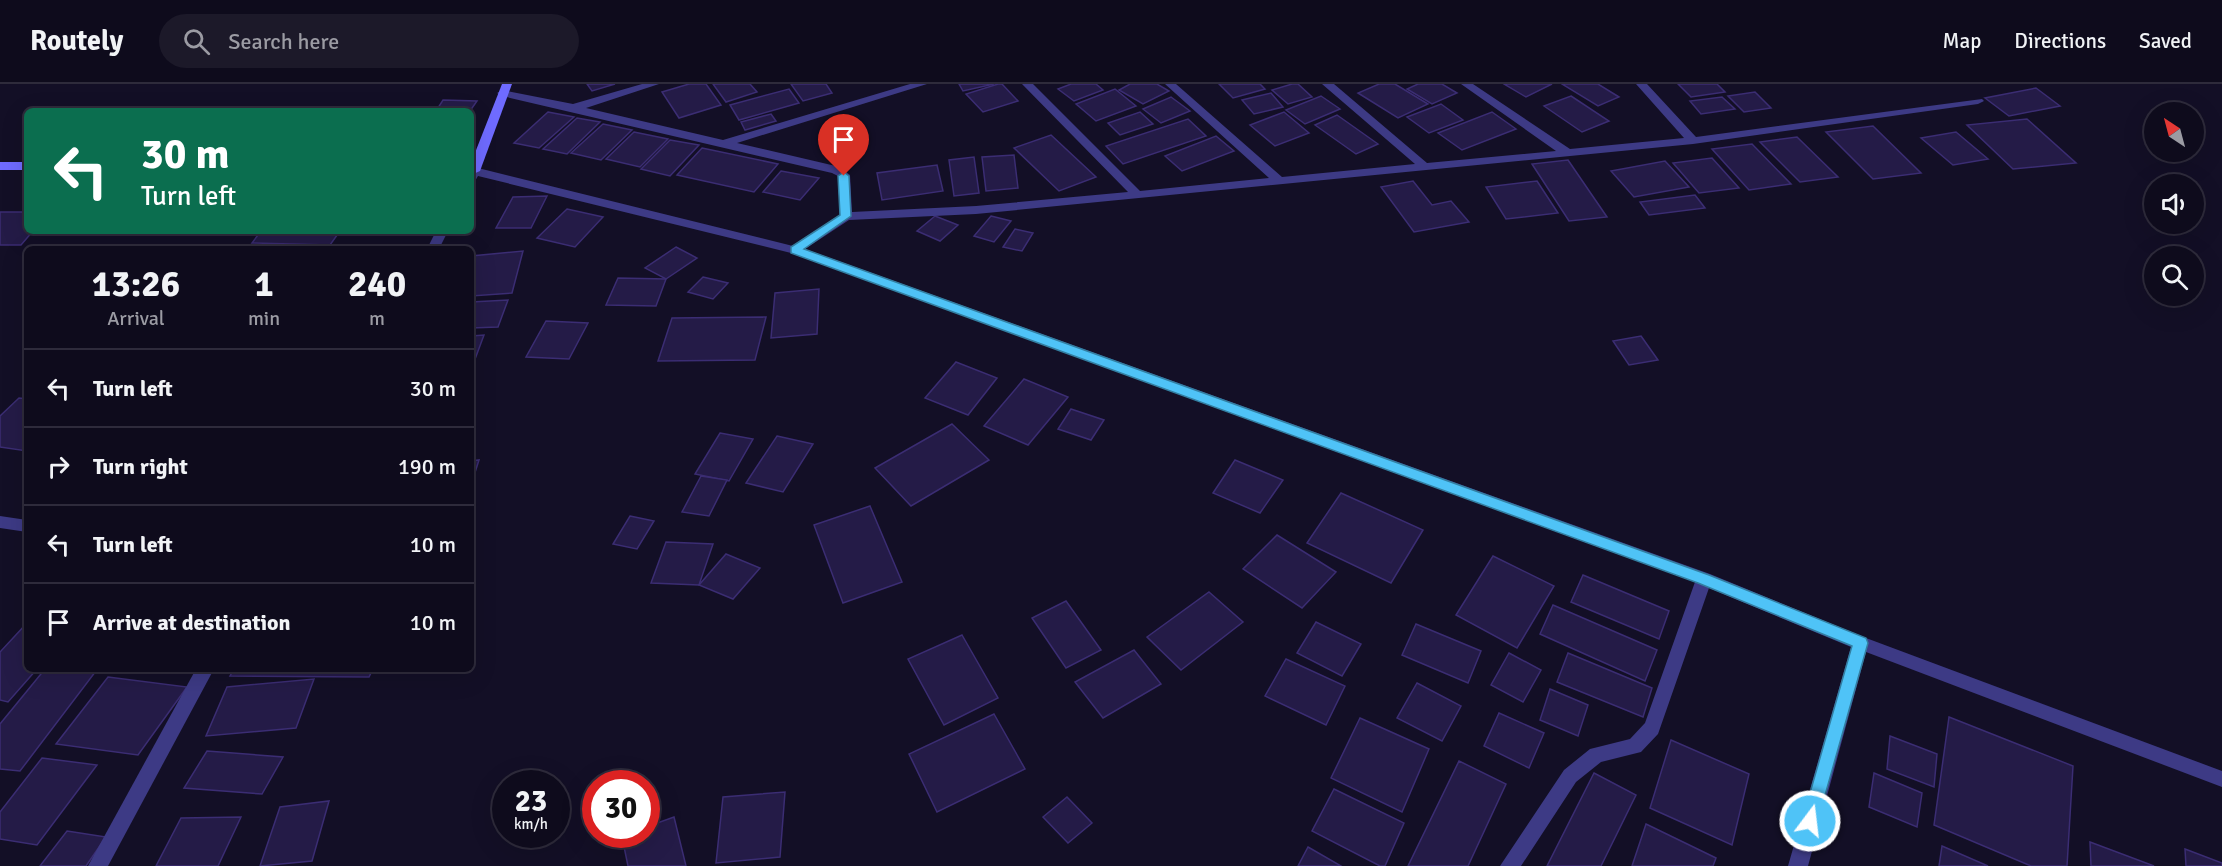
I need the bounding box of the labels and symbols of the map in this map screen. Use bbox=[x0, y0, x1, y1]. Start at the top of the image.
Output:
north arrow bbox=[2144, 102, 2204, 162]
pin bbox=[818, 114, 869, 176]
speed limit sign: 30 bbox=[582, 770, 660, 848]
position arrow bbox=[1778, 789, 1842, 853]

